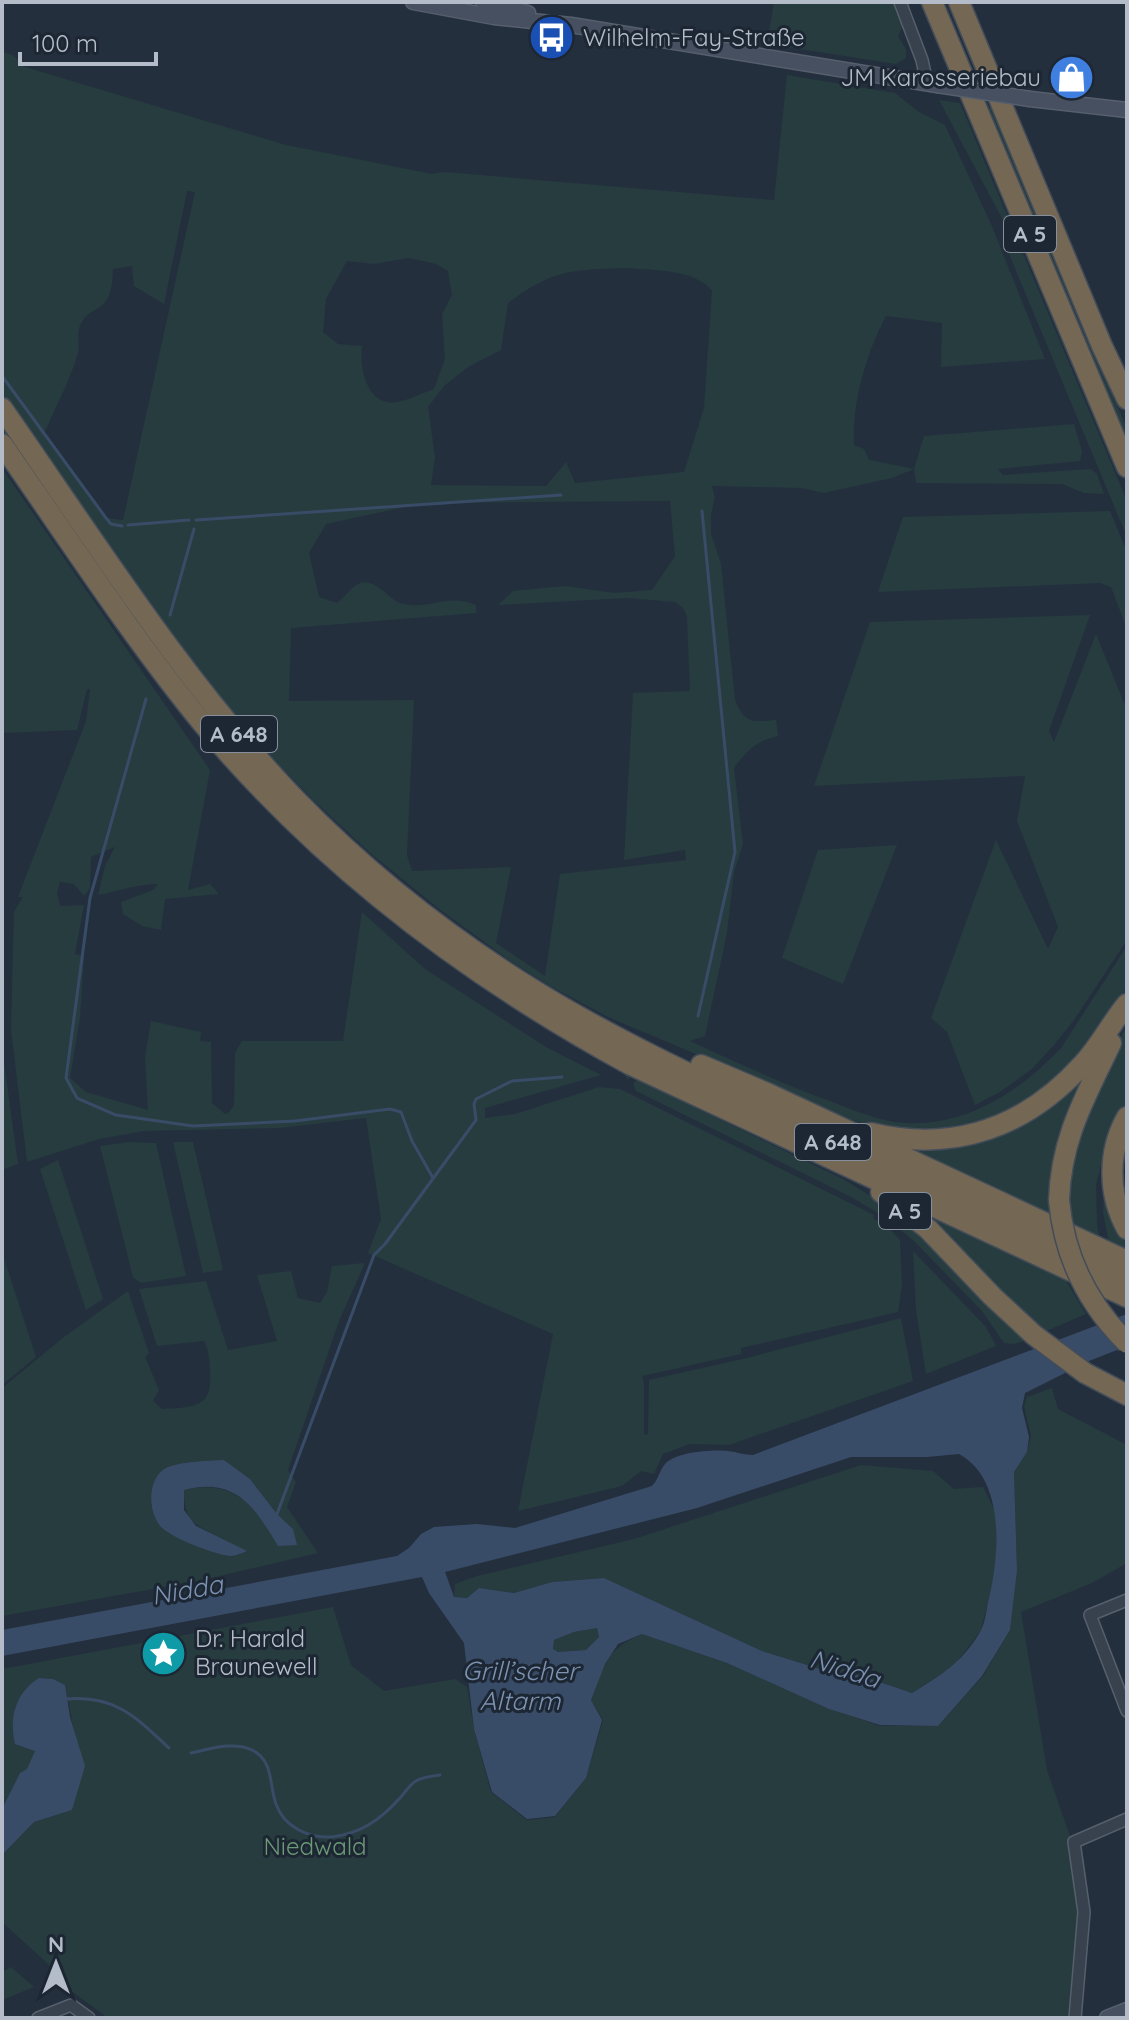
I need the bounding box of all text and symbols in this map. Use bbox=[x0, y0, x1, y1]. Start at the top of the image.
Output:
bus stop icon: Wilhelm-Fay-Straße bbox=[528, 14, 576, 62]
scale bar bbox=[20, 16, 156, 66]
place label: Wilhelm-Fay-Straße bbox=[583, 22, 805, 52]
text: 100 m bbox=[32, 28, 98, 58]
shop icon: JM Karosseriebau bbox=[1048, 54, 1096, 102]
place label: JM Karosseriebau bbox=[840, 62, 1041, 92]
road number: A 5 bbox=[1004, 216, 1056, 252]
road number: A 648 bbox=[201, 716, 277, 752]
road number: A 648 bbox=[795, 1124, 871, 1160]
road number: A 5 bbox=[879, 1193, 931, 1229]
water label: Nidda bbox=[149, 1567, 226, 1612]
place label: Dr. Harald Braunewell bbox=[195, 1623, 318, 1681]
place icon: Dr. Harald Braunewell bbox=[140, 1629, 188, 1677]
water label: Nidda bbox=[806, 1642, 886, 1696]
water label: Grill’scher Altarm bbox=[462, 1654, 581, 1717]
park label: Niedwald bbox=[263, 1831, 367, 1861]
north arrow bbox=[16, 1924, 96, 2004]
text: N bbox=[48, 1930, 64, 1958]

